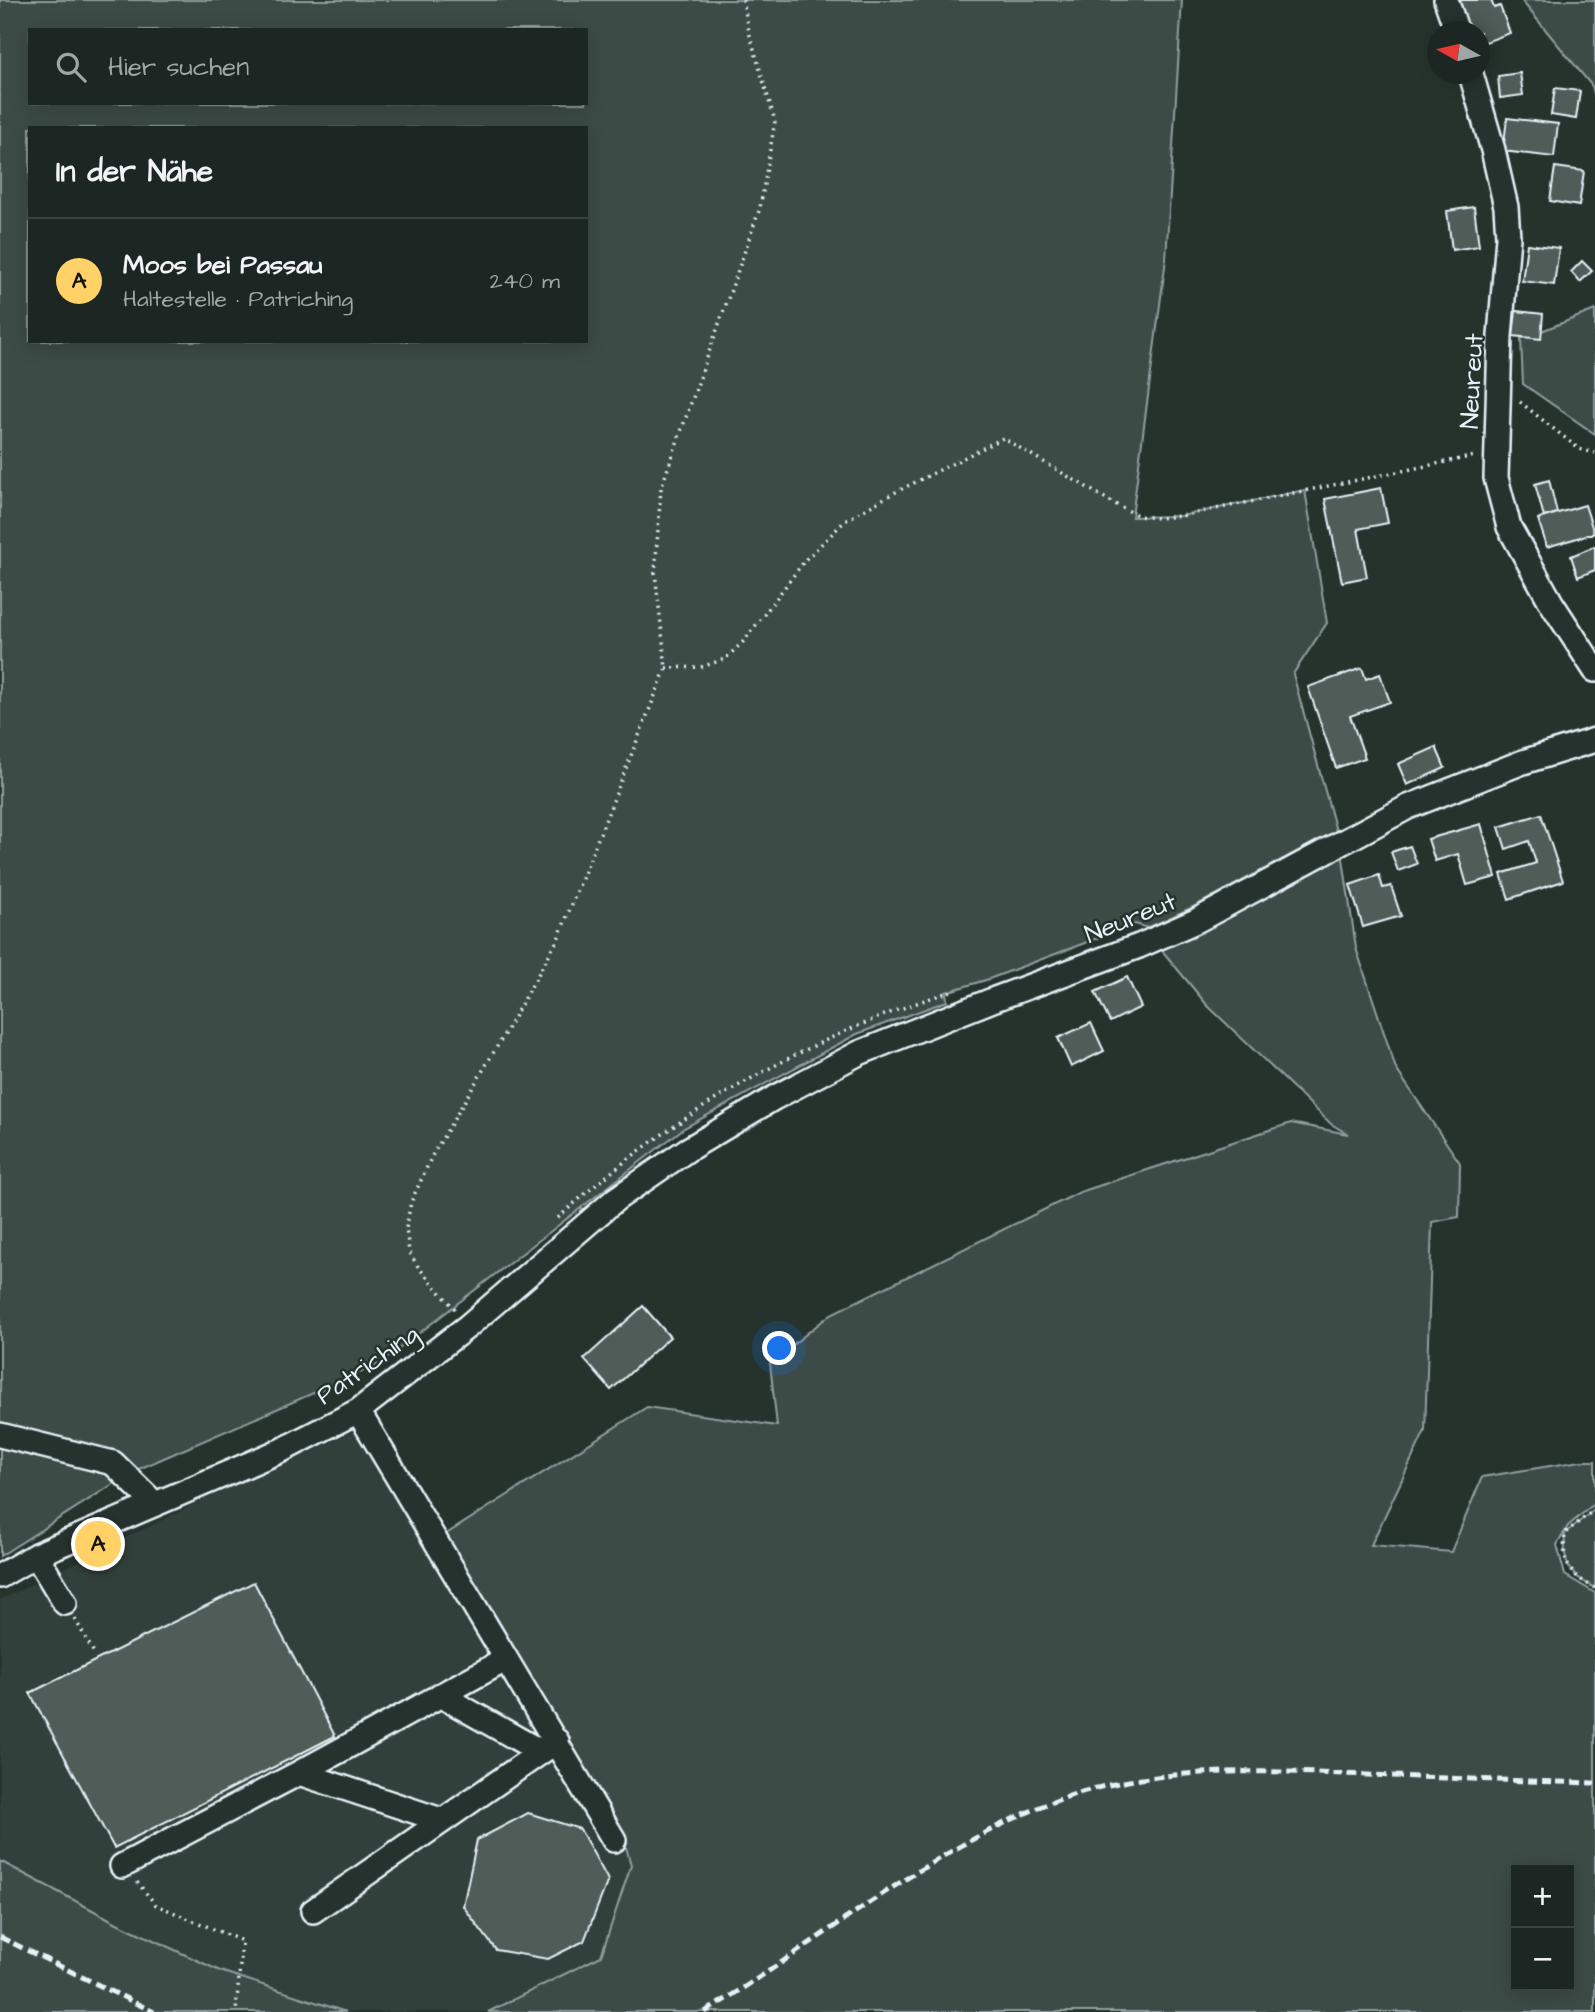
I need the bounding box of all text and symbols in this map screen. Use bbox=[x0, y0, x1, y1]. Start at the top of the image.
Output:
north arrow bbox=[1427, 21, 1490, 84]
search box bbox=[28, 28, 588, 105]
icon: search bbox=[52, 48, 90, 86]
text: Hier suchen bbox=[108, 49, 249, 85]
text: In der Nähe bbox=[56, 151, 213, 193]
text: Moos bei Passau bbox=[123, 247, 323, 283]
text: A bbox=[72, 265, 86, 297]
text: 240 m bbox=[490, 265, 560, 297]
text: Haltestelle · Patriching bbox=[123, 283, 353, 315]
street label: Neureut bbox=[1452, 332, 1493, 430]
street label: Neureut bbox=[1079, 883, 1182, 953]
street label: Patriching bbox=[309, 1316, 427, 1415]
your location bbox=[762, 1331, 796, 1365]
pin: A bbox=[75, 1518, 121, 1570]
map controls bbox=[1511, 1865, 1574, 1991]
button: + bbox=[1511, 1865, 1574, 1928]
button: − bbox=[1511, 1928, 1574, 1991]

